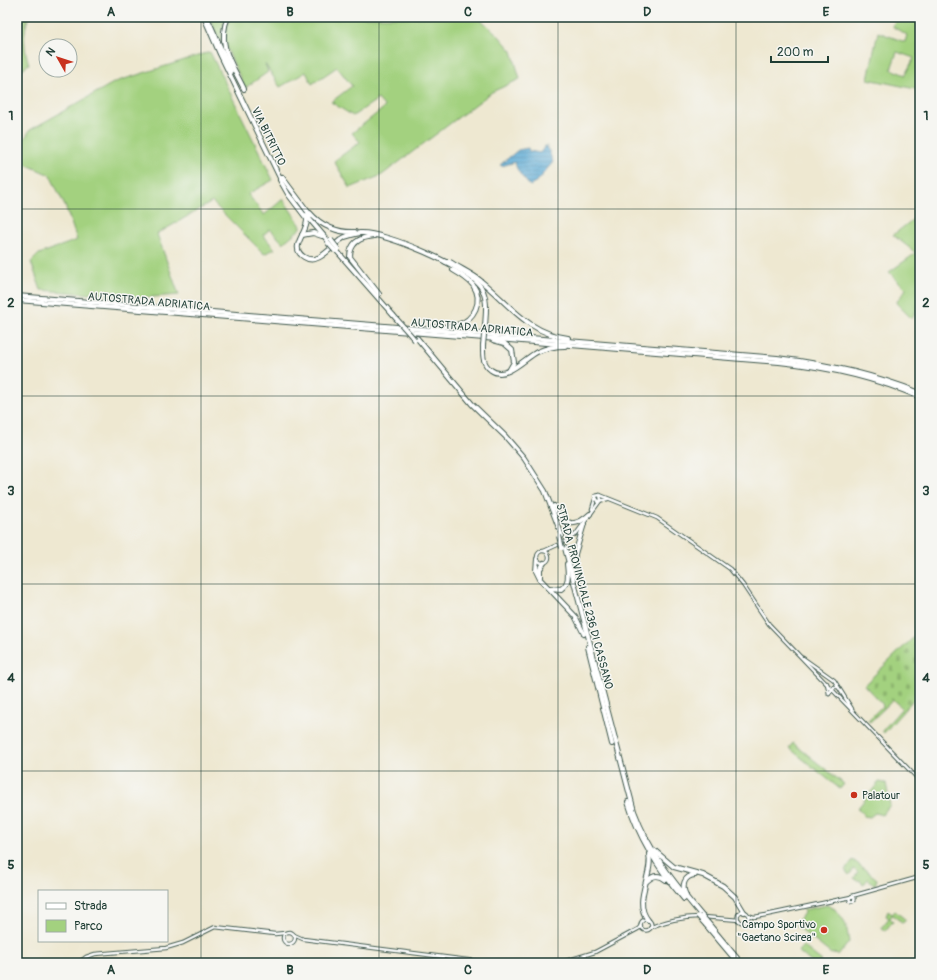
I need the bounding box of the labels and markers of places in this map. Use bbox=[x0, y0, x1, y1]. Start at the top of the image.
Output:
place label: Palatour bbox=[862, 789, 900, 802]
marker: Palatour bbox=[849, 790, 859, 800]
place label: Campo Sportivo "Gaetano Scirea" bbox=[737, 918, 816, 944]
marker: Campo Sportivo "Gaetano Scirea" bbox=[819, 925, 829, 935]

